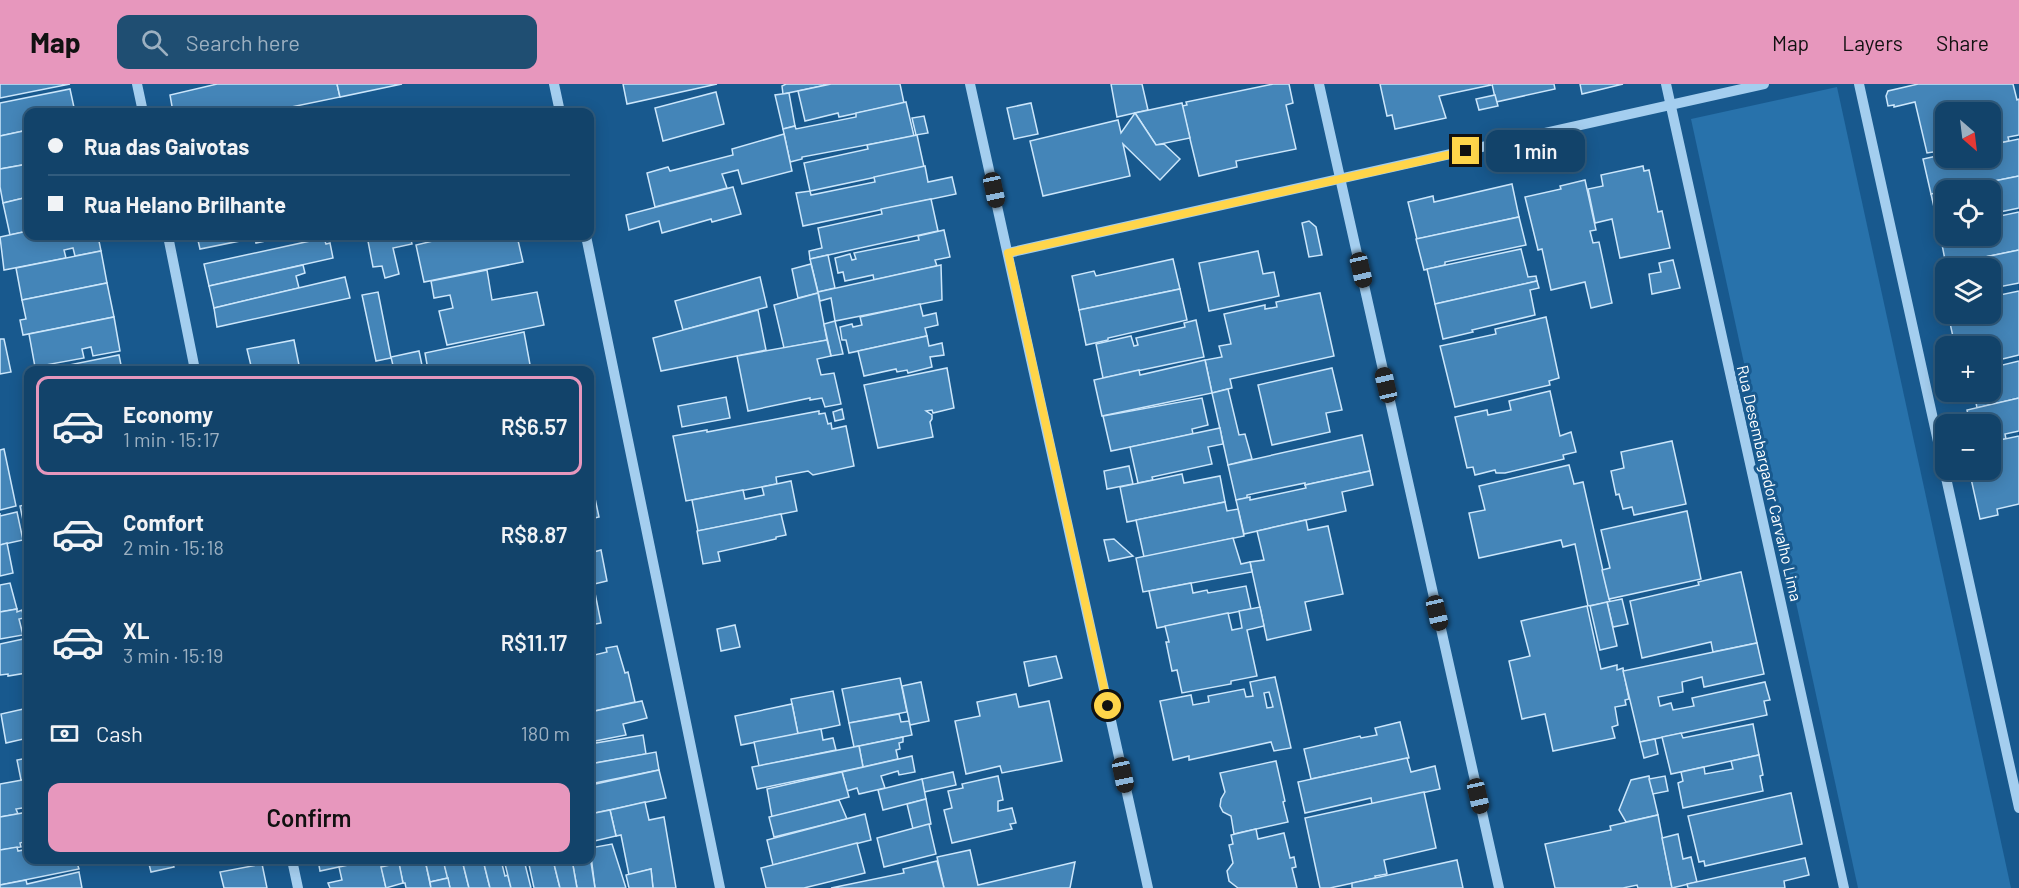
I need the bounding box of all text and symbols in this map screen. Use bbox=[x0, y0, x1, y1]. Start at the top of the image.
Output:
search box bbox=[117, 15, 537, 69]
text: Map bbox=[30, 25, 81, 59]
icon: search bbox=[138, 26, 171, 59]
text: Search here bbox=[186, 29, 300, 55]
text: Map bbox=[1772, 30, 1809, 55]
text: Layers bbox=[1842, 30, 1903, 55]
text: Share bbox=[1936, 30, 1989, 55]
north arrow bbox=[1935, 102, 2001, 168]
map controls bbox=[1935, 102, 2001, 480]
callout: 1 min bbox=[1487, 130, 1586, 172]
text: Rua das Gaivotas bbox=[84, 133, 249, 159]
route end bbox=[1452, 137, 1479, 164]
text: 1 min bbox=[1514, 139, 1557, 163]
car bbox=[981, 171, 1007, 209]
button: locate bbox=[1935, 180, 2001, 246]
text: Rua Helano Brilhante bbox=[84, 191, 286, 217]
car bbox=[1348, 250, 1374, 290]
button: layers bbox=[1935, 258, 2001, 324]
button: + bbox=[1935, 336, 2001, 402]
street label: Rua Desembargador Carvalho Lima bbox=[1734, 363, 1806, 603]
car bbox=[1373, 365, 1399, 405]
icon: car bbox=[51, 399, 105, 453]
text: Economy bbox=[123, 401, 213, 427]
text: R$6.57 bbox=[501, 413, 567, 439]
button: − bbox=[1935, 414, 2001, 480]
text: 1 min · 15:17 bbox=[123, 427, 219, 451]
icon: car bbox=[51, 507, 105, 561]
text: Comfort bbox=[123, 509, 204, 535]
text: R$8.87 bbox=[501, 521, 567, 547]
text: 2 min · 15:18 bbox=[123, 535, 224, 559]
car bbox=[1424, 593, 1450, 633]
icon: car bbox=[51, 615, 105, 669]
text: XL bbox=[123, 617, 149, 643]
text: R$11.17 bbox=[501, 629, 567, 655]
text: 3 min · 15:19 bbox=[123, 643, 223, 667]
route start bbox=[1094, 692, 1121, 719]
icon: cash bbox=[48, 717, 81, 750]
text: Cash bbox=[96, 720, 143, 746]
text: 180 m bbox=[521, 721, 570, 745]
car bbox=[1110, 756, 1136, 794]
car bbox=[1465, 776, 1491, 816]
button: Confirm bbox=[48, 783, 570, 852]

